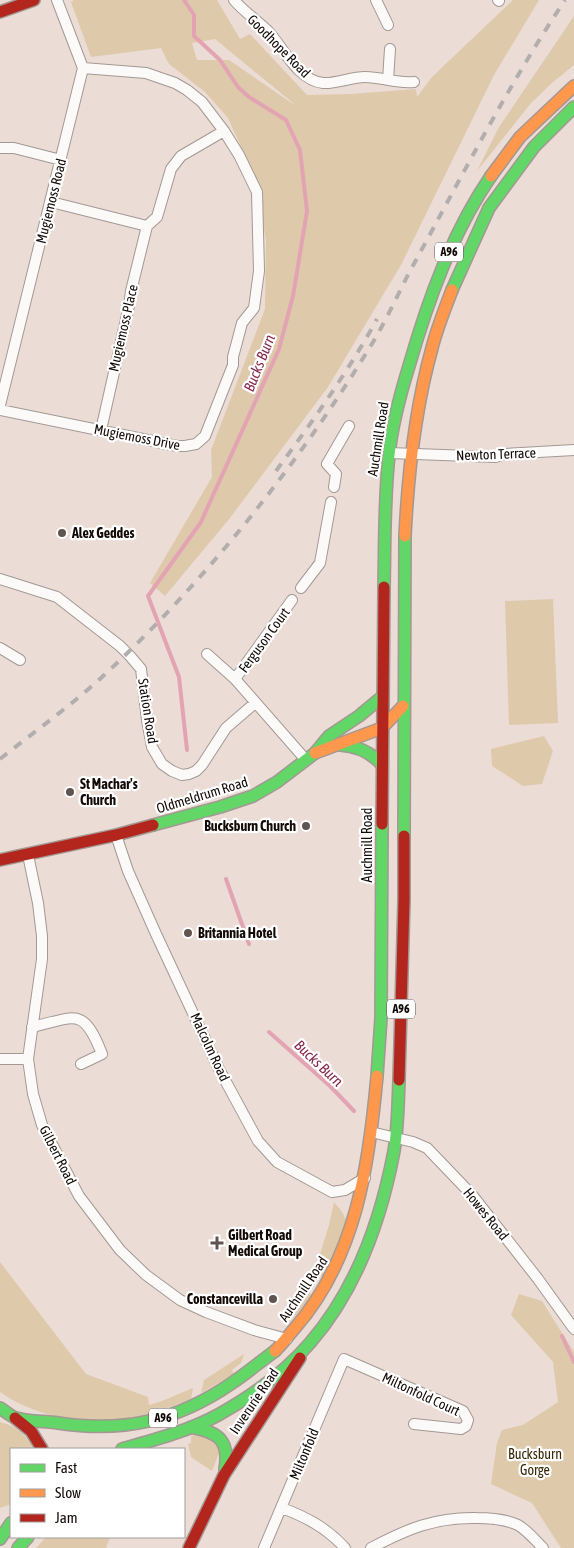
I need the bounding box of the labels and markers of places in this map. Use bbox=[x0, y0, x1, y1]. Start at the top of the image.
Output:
place label: Alex Geddes bbox=[71, 525, 135, 541]
marker: Alex Geddes bbox=[56, 527, 68, 539]
place label: St Machar's Church bbox=[80, 776, 138, 808]
marker: St Machar's Church bbox=[64, 786, 76, 798]
place label: Bucksburn Church bbox=[204, 818, 296, 834]
marker: Bucksburn Church bbox=[300, 820, 312, 832]
place label: Britannia Hotel bbox=[198, 925, 277, 941]
marker: Britannia Hotel bbox=[182, 927, 194, 939]
place label: Gilbert Road Medical Group bbox=[228, 1227, 303, 1259]
marker: Gilbert Road Medical Group bbox=[210, 1236, 224, 1250]
place label: Constancevilla bbox=[187, 1291, 263, 1307]
marker: Constancevilla bbox=[267, 1293, 279, 1305]

